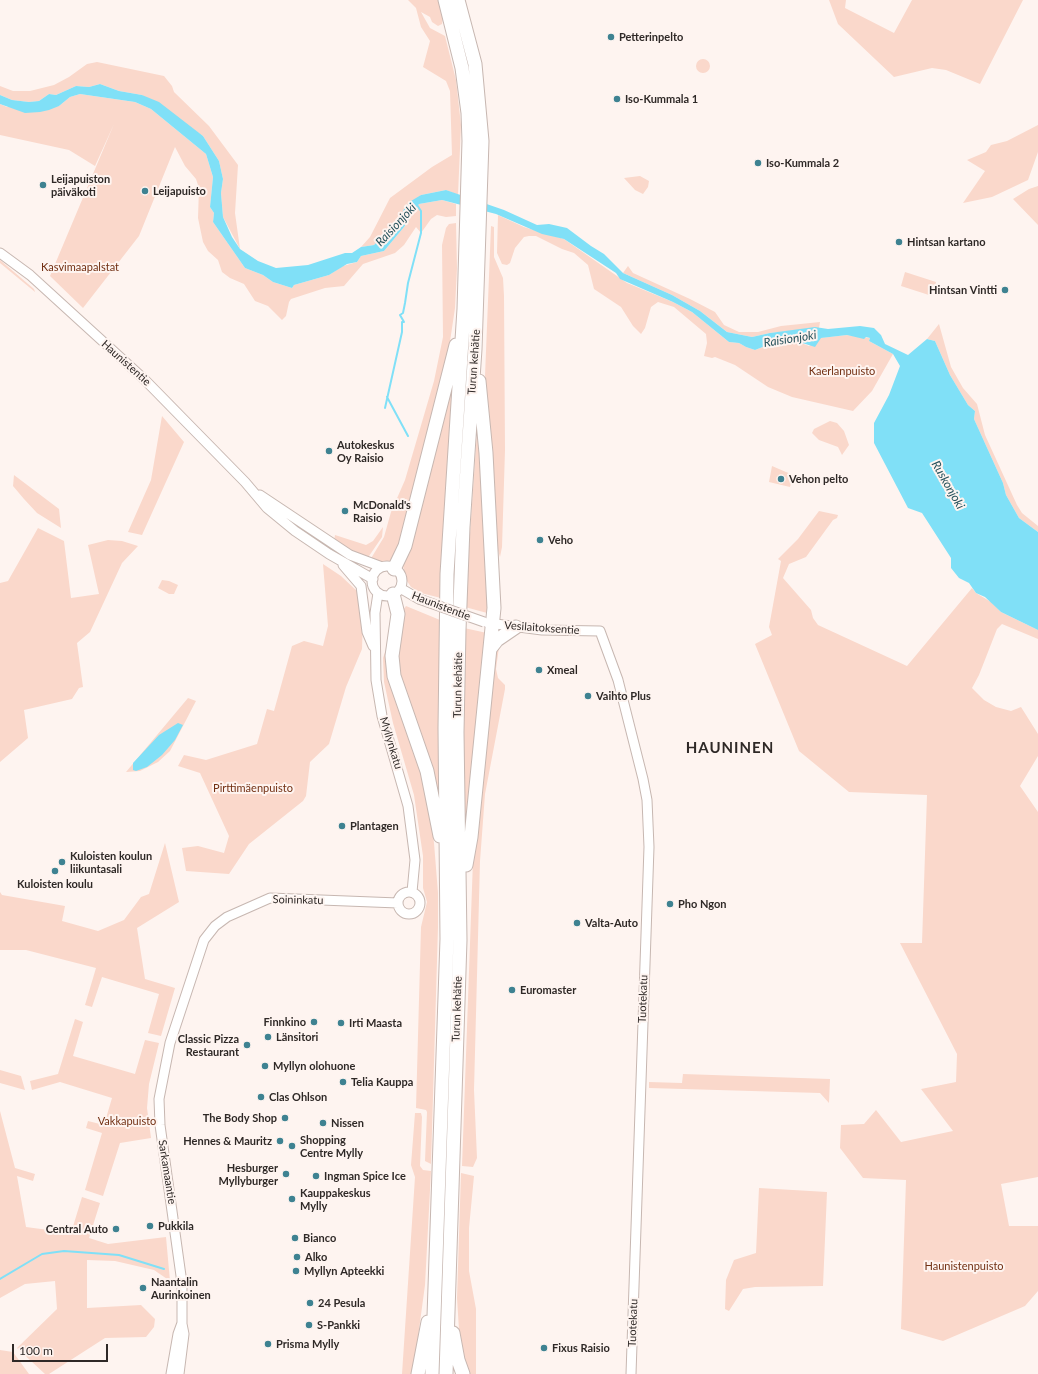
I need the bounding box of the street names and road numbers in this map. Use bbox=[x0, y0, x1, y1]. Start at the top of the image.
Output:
street label: Turun kehätie bbox=[465, 329, 483, 395]
street label: Haunistentie bbox=[99, 337, 153, 389]
street label: Haunistentie bbox=[410, 589, 472, 623]
street label: Vesilaitoksentie bbox=[504, 619, 580, 637]
street label: Turun kehätie bbox=[451, 652, 465, 718]
street label: Myllynkatu bbox=[377, 715, 405, 771]
street label: Soininkatu bbox=[272, 893, 324, 907]
street label: Tuotekatu bbox=[636, 975, 650, 1023]
street label: Turun kehätie bbox=[449, 976, 465, 1042]
street label: Sarkamaantie bbox=[155, 1139, 179, 1205]
street label: Tuotekatu bbox=[626, 1299, 640, 1347]

